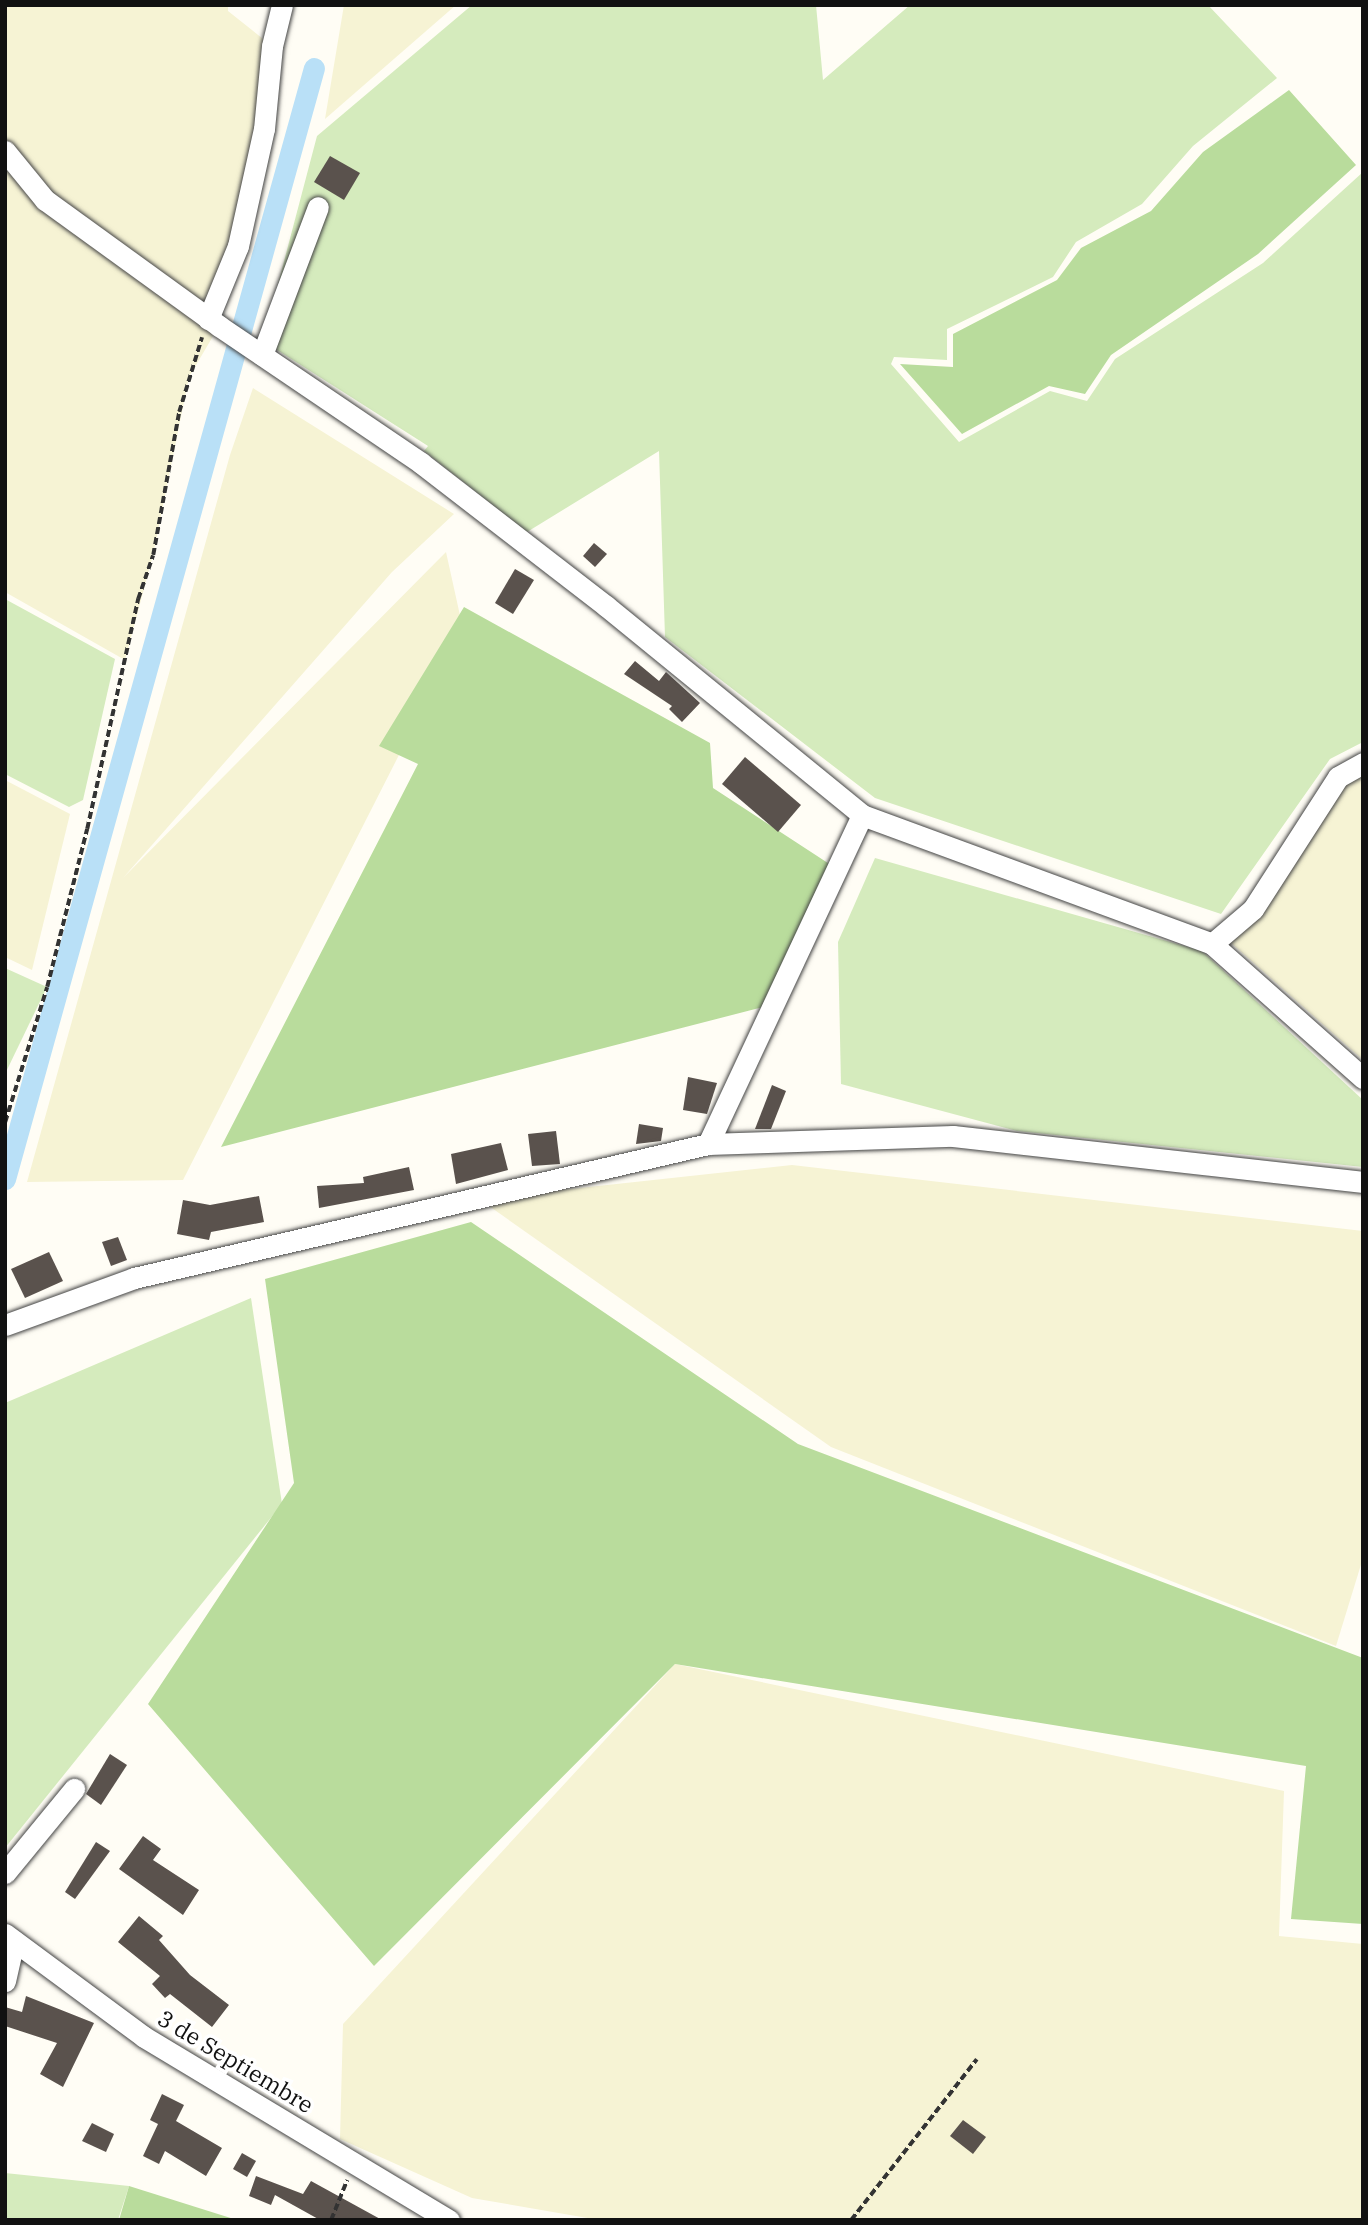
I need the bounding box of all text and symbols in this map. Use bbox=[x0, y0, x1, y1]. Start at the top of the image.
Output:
street label: 3 de Septiembre bbox=[153, 2004, 319, 2118]

